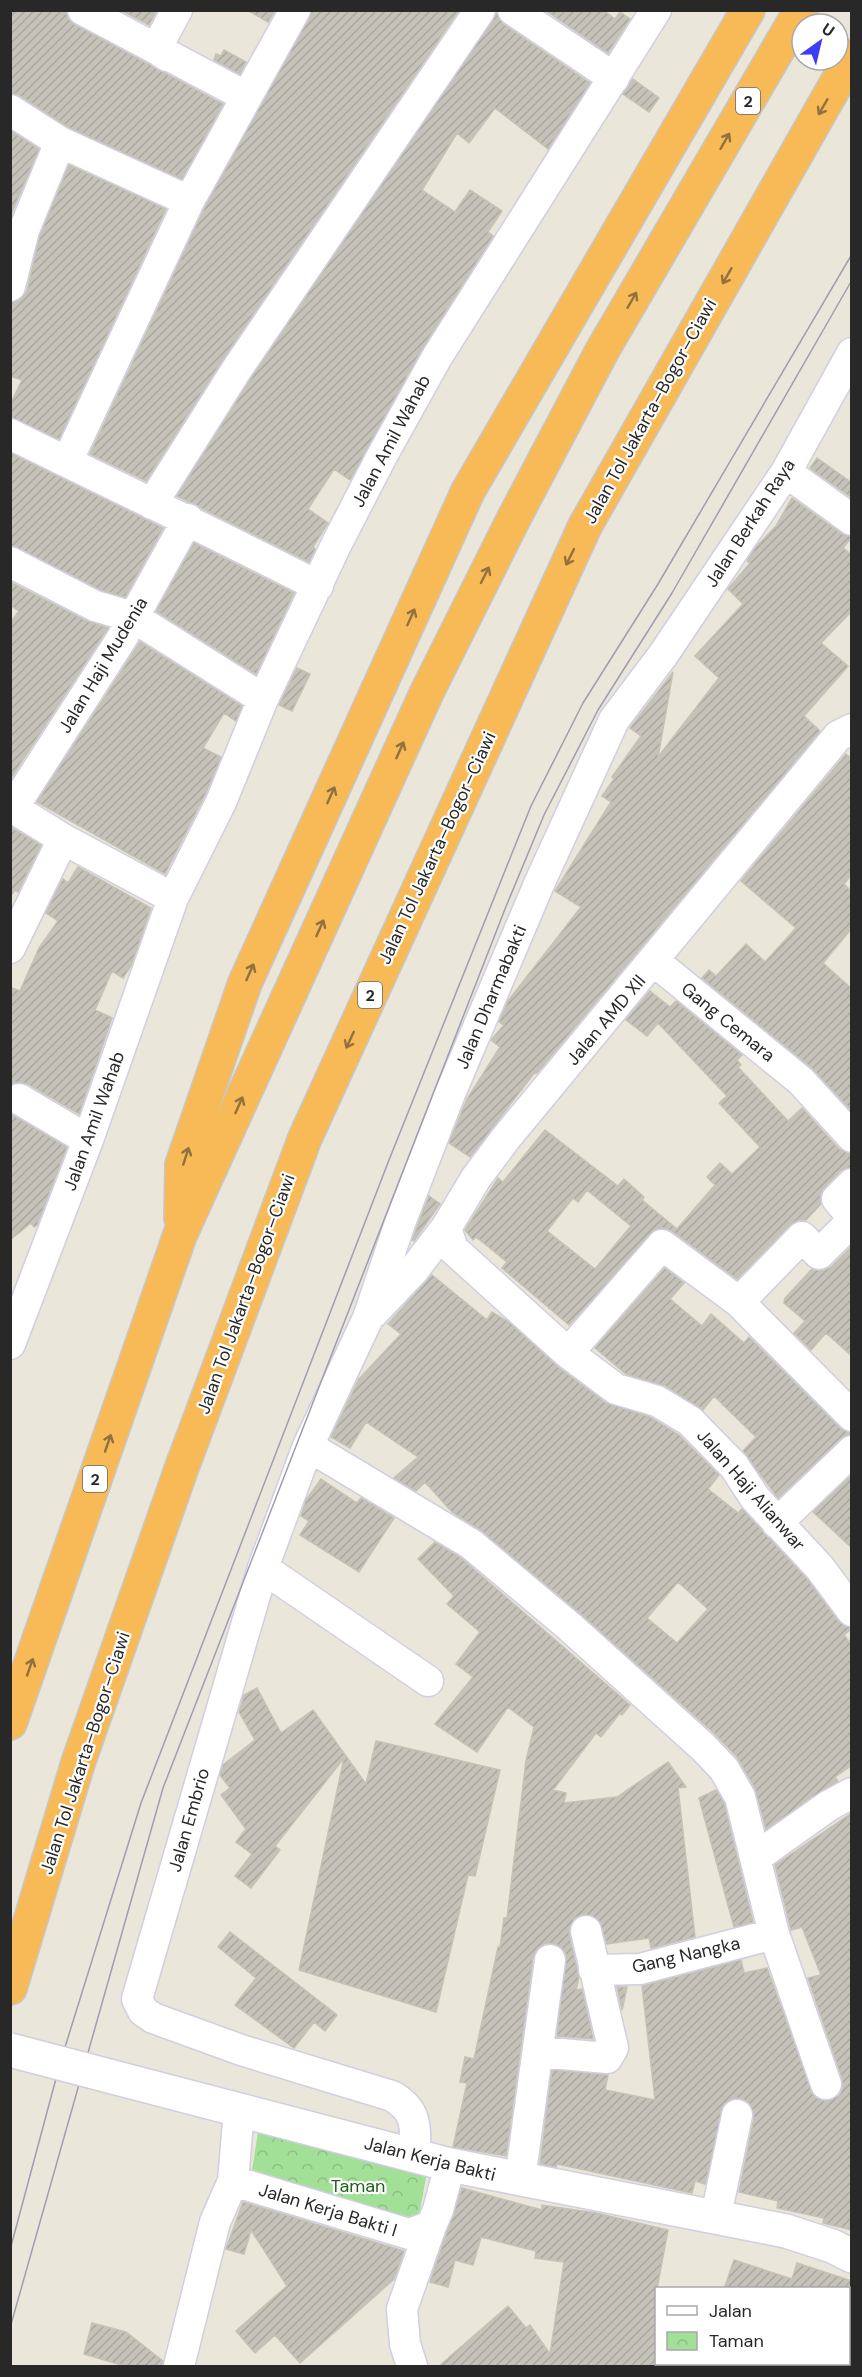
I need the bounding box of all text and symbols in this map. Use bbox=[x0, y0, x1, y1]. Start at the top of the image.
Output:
north arrow bbox=[790, 12, 850, 72]
text: U bbox=[818, 18, 839, 42]
road number: 2 bbox=[736, 88, 760, 114]
one-way arrow bbox=[817, 97, 828, 115]
one-way arrow bbox=[719, 133, 731, 150]
one-way arrow bbox=[720, 267, 732, 284]
one-way arrow bbox=[626, 292, 638, 309]
street label: Jalan Tol Jakarta–Bogor–Ciawi bbox=[578, 294, 722, 528]
street label: Jalan Amil Wahab bbox=[346, 371, 436, 511]
street label: Jalan Berkah Raya bbox=[699, 454, 801, 592]
one-way arrow bbox=[564, 547, 576, 565]
one-way arrow bbox=[480, 566, 492, 584]
street label: Jalan Haji Mudenia bbox=[53, 593, 153, 737]
one-way arrow bbox=[406, 608, 417, 627]
street label: Jalan Tol Jakarta–Bogor–Ciawi bbox=[372, 728, 502, 968]
one-way arrow bbox=[395, 742, 407, 760]
one-way arrow bbox=[325, 786, 337, 804]
one-way arrow bbox=[314, 919, 326, 937]
street label: Jalan Dharmabakti bbox=[450, 921, 532, 1073]
one-way arrow bbox=[245, 964, 256, 982]
street label: Jalan AMD XII bbox=[561, 970, 651, 1070]
street label: Gang Cemara bbox=[676, 977, 780, 1067]
road number: 2 bbox=[358, 982, 382, 1008]
one-way arrow bbox=[343, 1030, 355, 1048]
street label: Jalan Amil Wahab bbox=[58, 1048, 130, 1194]
one-way arrow bbox=[234, 1097, 245, 1115]
one-way arrow bbox=[181, 1147, 192, 1166]
street label: Jalan Tol Jakarta–Bogor–Ciawi bbox=[191, 1171, 301, 1417]
street label: Jalan Haji Alianwar bbox=[692, 1424, 811, 1556]
one-way arrow bbox=[103, 1435, 114, 1453]
road number: 2 bbox=[83, 1466, 107, 1492]
street label: Jalan Tol Jakarta–Bogor–Ciawi bbox=[34, 1629, 136, 1877]
one-way arrow bbox=[25, 1658, 36, 1677]
street label: Jalan Embrio bbox=[163, 1765, 215, 1875]
street label: Gang Nangka bbox=[630, 1931, 742, 1979]
street label: Jalan Kerja Bakti bbox=[362, 2131, 498, 2187]
park label: Taman bbox=[331, 2174, 385, 2198]
street label: Jalan Kerja Bakti I bbox=[256, 2178, 400, 2242]
legend bbox=[655, 2287, 850, 2365]
text: Jalan bbox=[709, 2299, 752, 2323]
text: Taman bbox=[709, 2329, 764, 2353]

